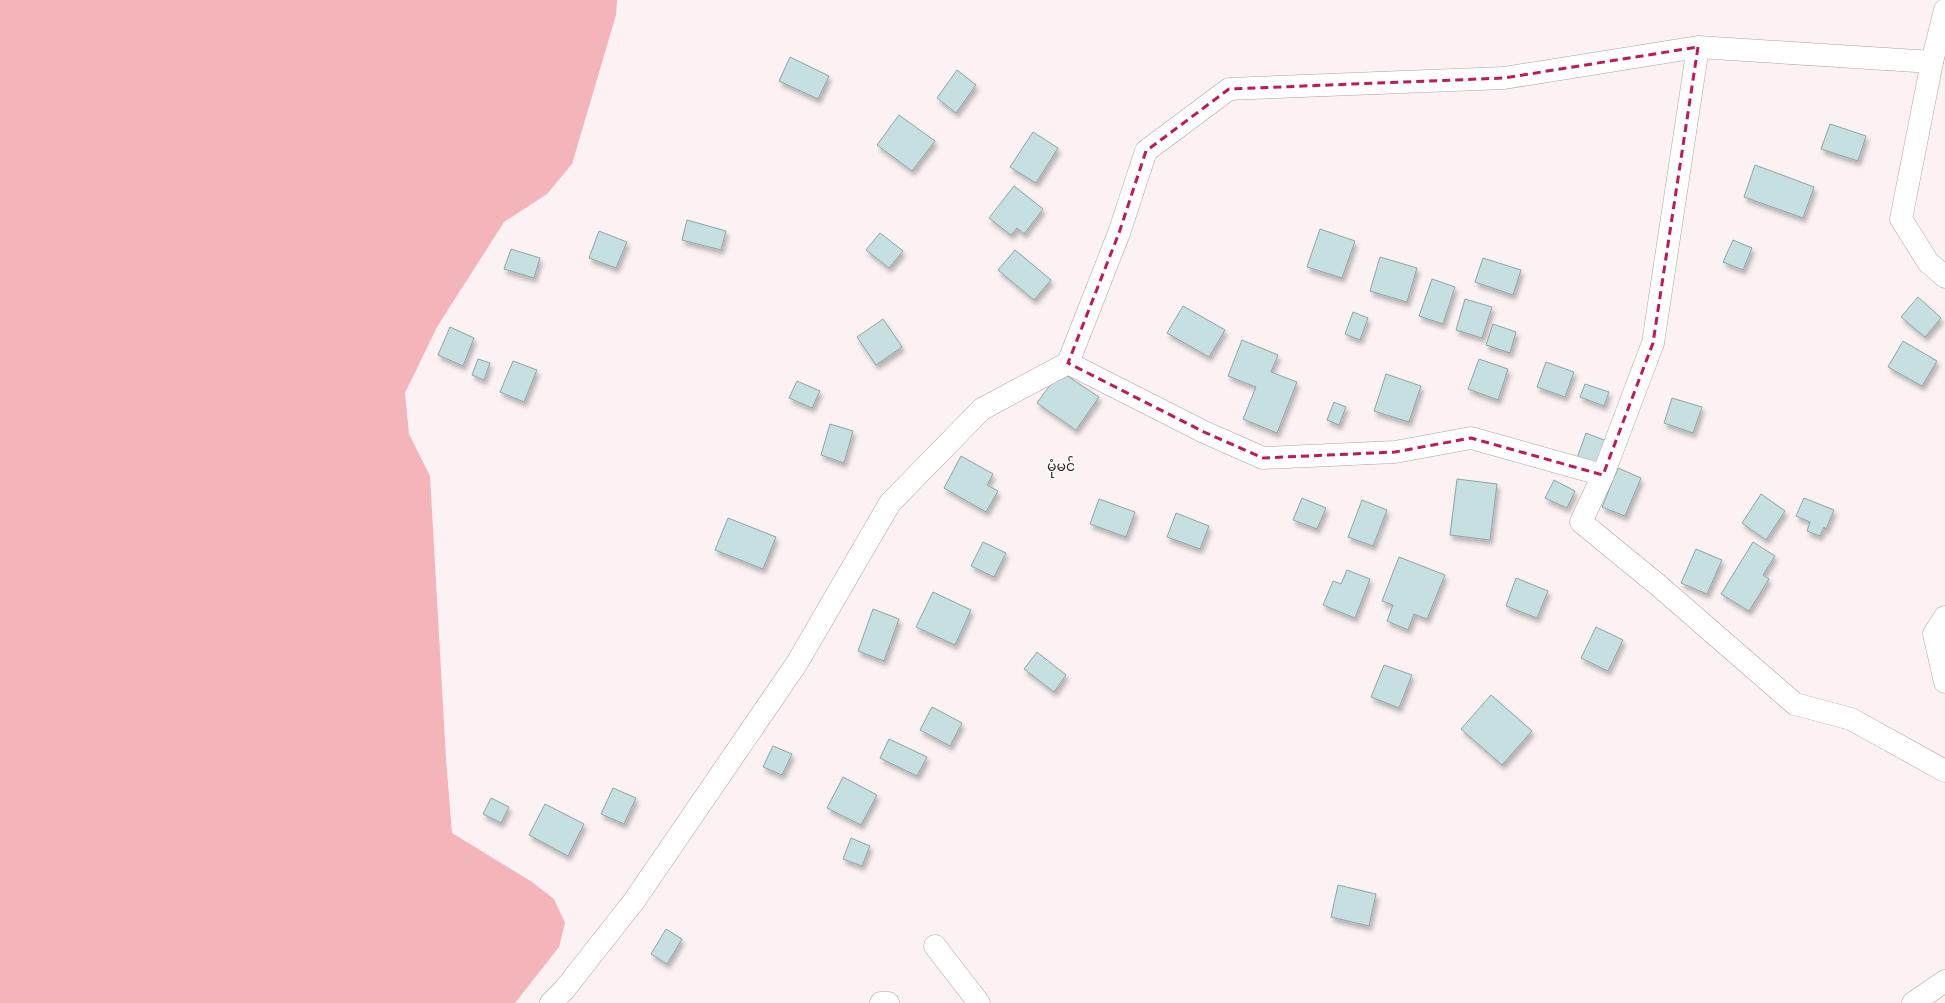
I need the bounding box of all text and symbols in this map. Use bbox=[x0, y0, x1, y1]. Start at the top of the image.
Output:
district label: မုံမင် bbox=[1047, 456, 1075, 478]

